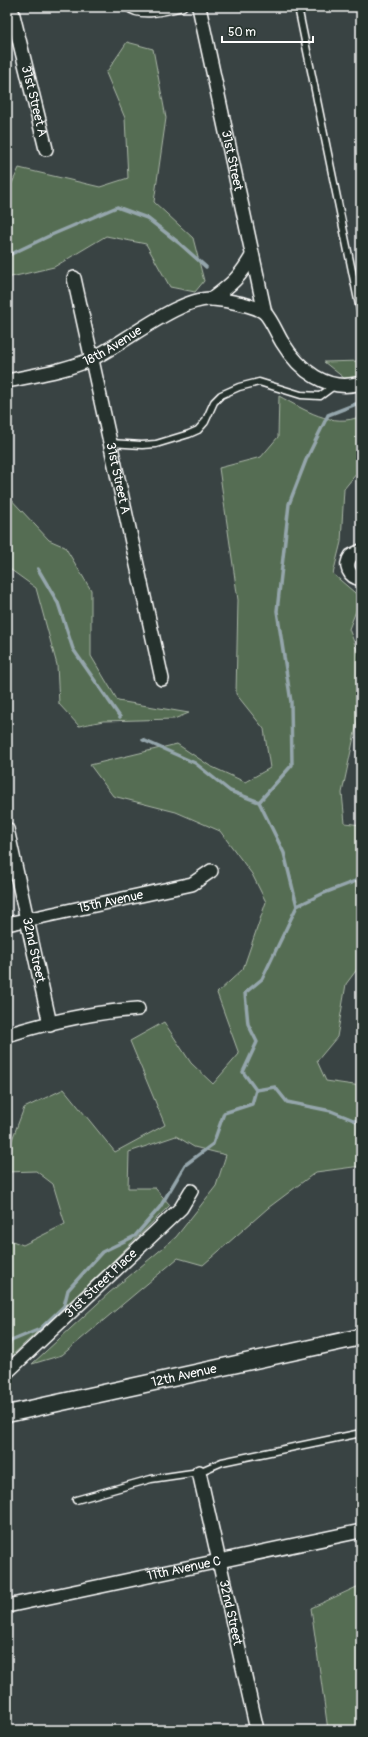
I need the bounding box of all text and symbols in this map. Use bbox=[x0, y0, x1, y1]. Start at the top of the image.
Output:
scale bar bbox=[222, 18, 313, 44]
text: 50 m bbox=[228, 25, 256, 40]
street label: 31st Street A bbox=[18, 64, 51, 139]
street label: 31st Street bbox=[218, 129, 247, 193]
street label: 18th Avenue bbox=[81, 322, 145, 370]
street label: 31st Street A bbox=[102, 441, 134, 516]
street label: 15th Avenue bbox=[76, 887, 145, 916]
street label: 32nd Street bbox=[19, 916, 49, 985]
street label: 31st Street Place bbox=[61, 1245, 141, 1322]
street label: 12th Avenue bbox=[150, 1361, 219, 1390]
street label: 11th Avenue C bbox=[146, 1553, 223, 1584]
street label: 32nd Street bbox=[215, 1578, 246, 1647]

